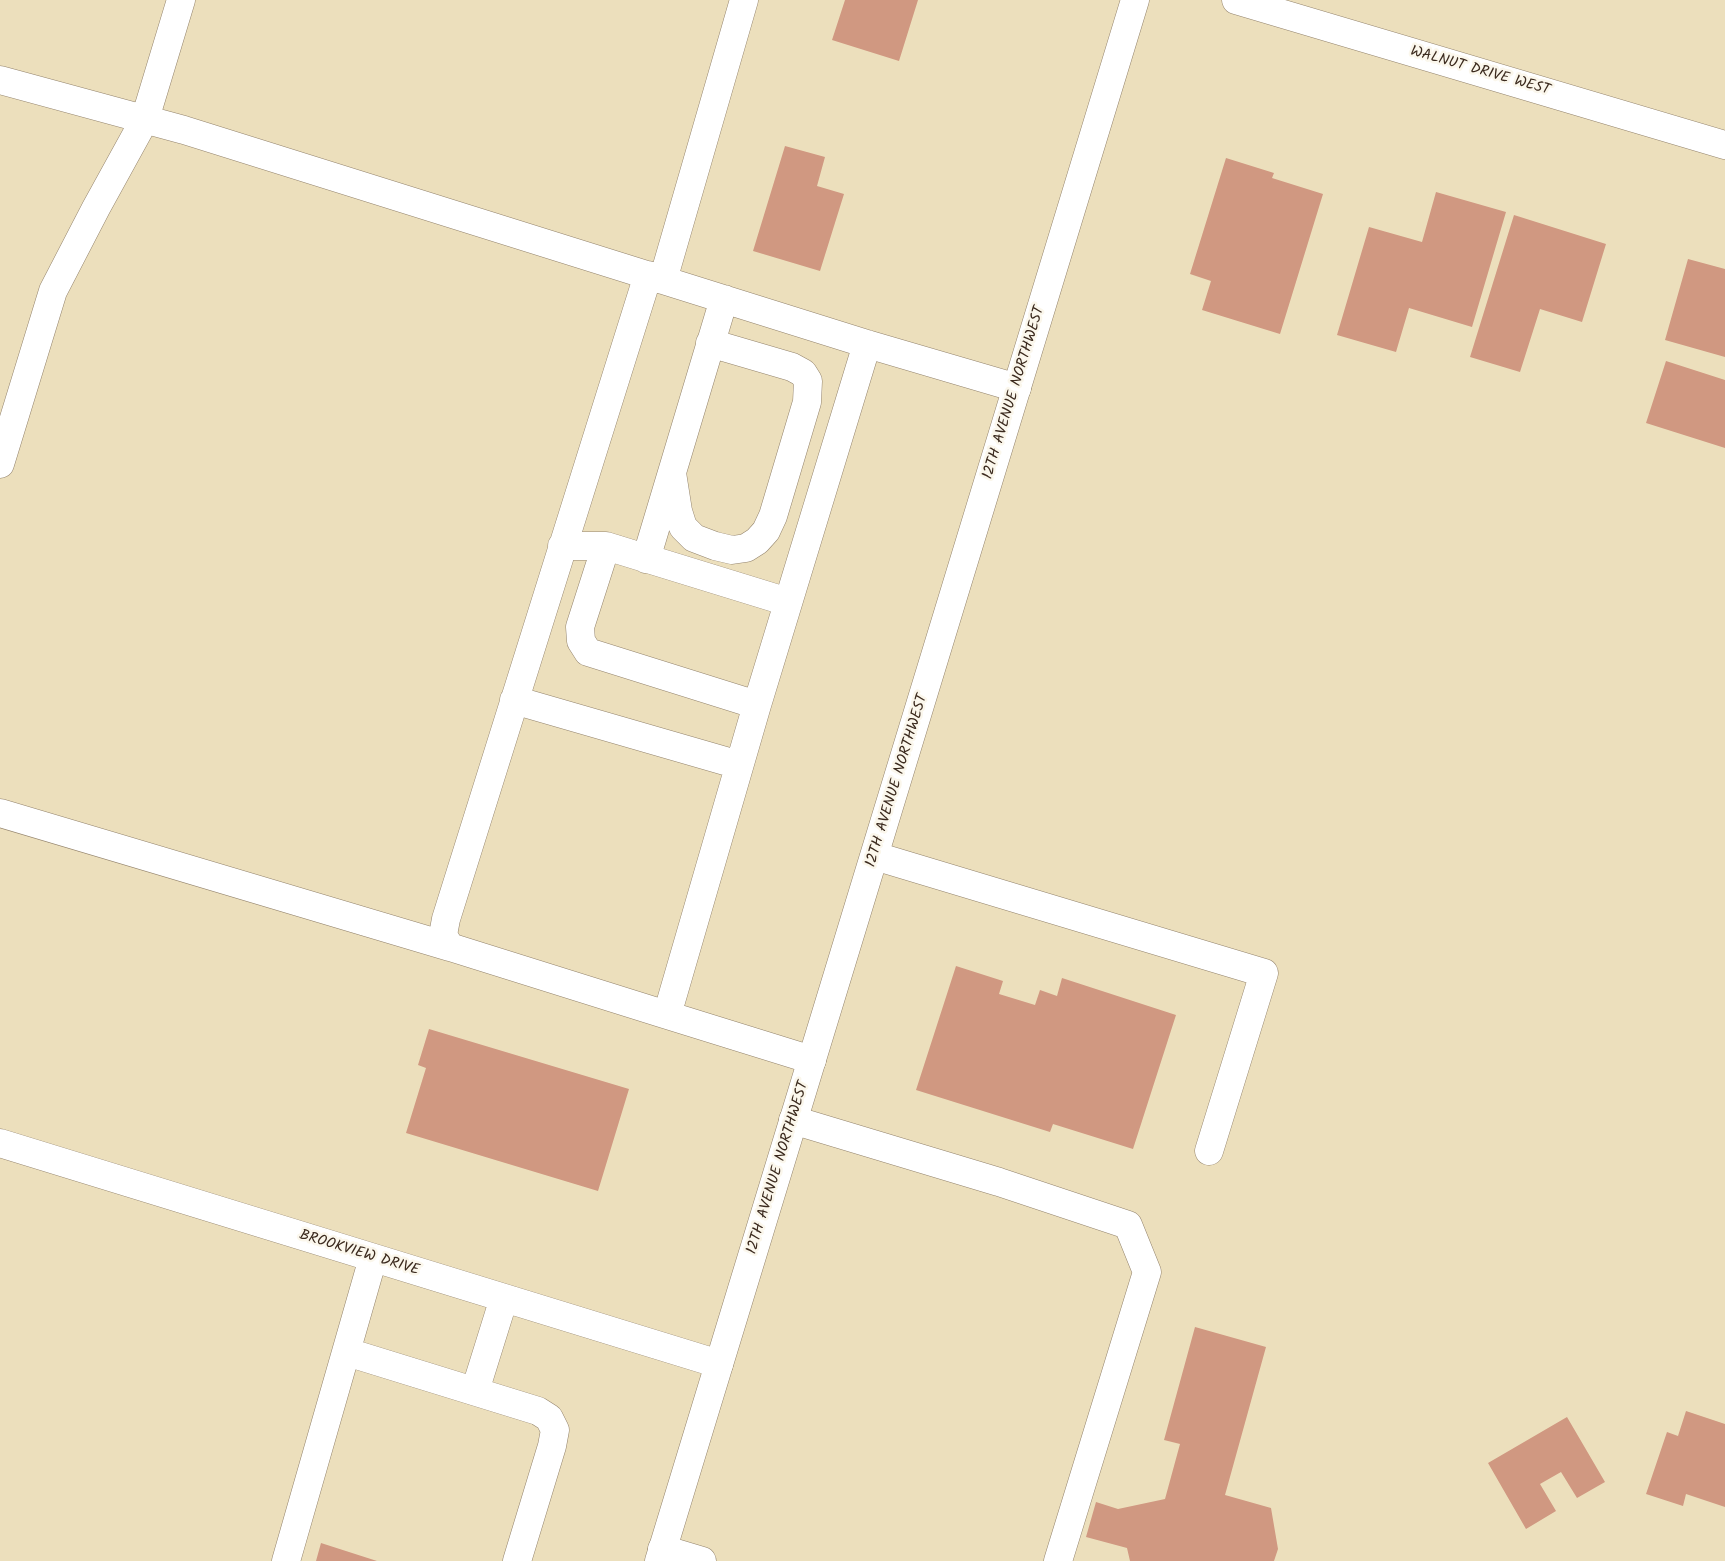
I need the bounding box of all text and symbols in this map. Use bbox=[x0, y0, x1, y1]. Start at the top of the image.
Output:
street label: WALNUT DRIVE WEST bbox=[1408, 43, 1552, 101]
street label: 12TH AVENUE NORTHWEST bbox=[980, 304, 1050, 482]
street label: 12TH AVENUE NORTHWEST bbox=[863, 692, 933, 870]
street label: 12TH AVENUE NORTHWEST bbox=[744, 1079, 814, 1257]
street label: BROOKVIEW DRIVE bbox=[297, 1227, 421, 1281]

